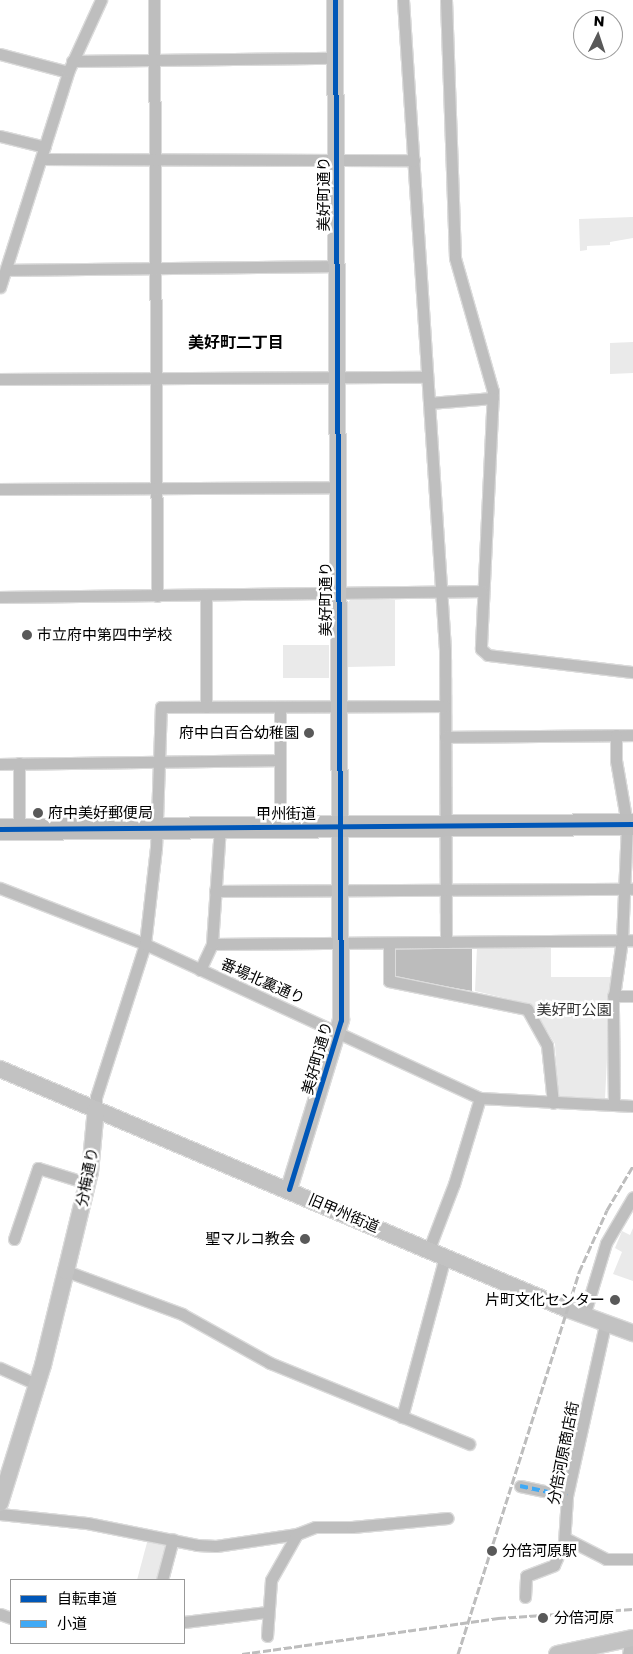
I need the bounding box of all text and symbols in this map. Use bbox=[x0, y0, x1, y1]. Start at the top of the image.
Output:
north arrow bbox=[573, 10, 623, 60]
text: N bbox=[593, 11, 605, 31]
street label: 美好町通り bbox=[315, 157, 333, 231]
district label: 美好町二丁目 bbox=[188, 333, 284, 353]
street label: 美好町通り bbox=[317, 562, 335, 636]
place label: 市立府中第四中学校 bbox=[37, 626, 172, 644]
marker: 市立府中第四中学校 bbox=[21, 629, 33, 641]
place label: 府中白百合幼稚園 bbox=[179, 724, 299, 742]
marker: 府中白百合幼稚園 bbox=[303, 727, 315, 739]
place label: 府中美好郵便局 bbox=[48, 804, 153, 822]
street label: 甲州街道 bbox=[256, 805, 316, 823]
marker: 府中美好郵便局 bbox=[32, 807, 44, 819]
street label: 番場北裏通り bbox=[218, 954, 308, 1008]
park label: 美好町公園 bbox=[537, 1001, 611, 1019]
street label: 美好町通り bbox=[298, 1019, 336, 1097]
street label: 分梅通り bbox=[72, 1146, 102, 1208]
street label: 旧甲州街道 bbox=[306, 1190, 382, 1236]
place label: 聖マルコ教会 bbox=[205, 1230, 295, 1248]
marker: 聖マルコ教会 bbox=[299, 1233, 311, 1245]
place label: 片町文化センター bbox=[485, 1291, 605, 1309]
marker: 片町文化センター bbox=[609, 1294, 621, 1306]
street label: 分倍河原商店街 bbox=[544, 1400, 582, 1506]
place label: 分倍河原駅 bbox=[502, 1542, 577, 1560]
marker: 分倍河原駅 bbox=[486, 1545, 498, 1557]
legend bbox=[10, 1579, 185, 1644]
text: 自転車道 bbox=[57, 1588, 117, 1609]
place label: 分倍河原 bbox=[554, 1609, 614, 1627]
marker: 分倍河原 bbox=[536, 1611, 550, 1625]
text: 小道 bbox=[57, 1613, 87, 1634]

